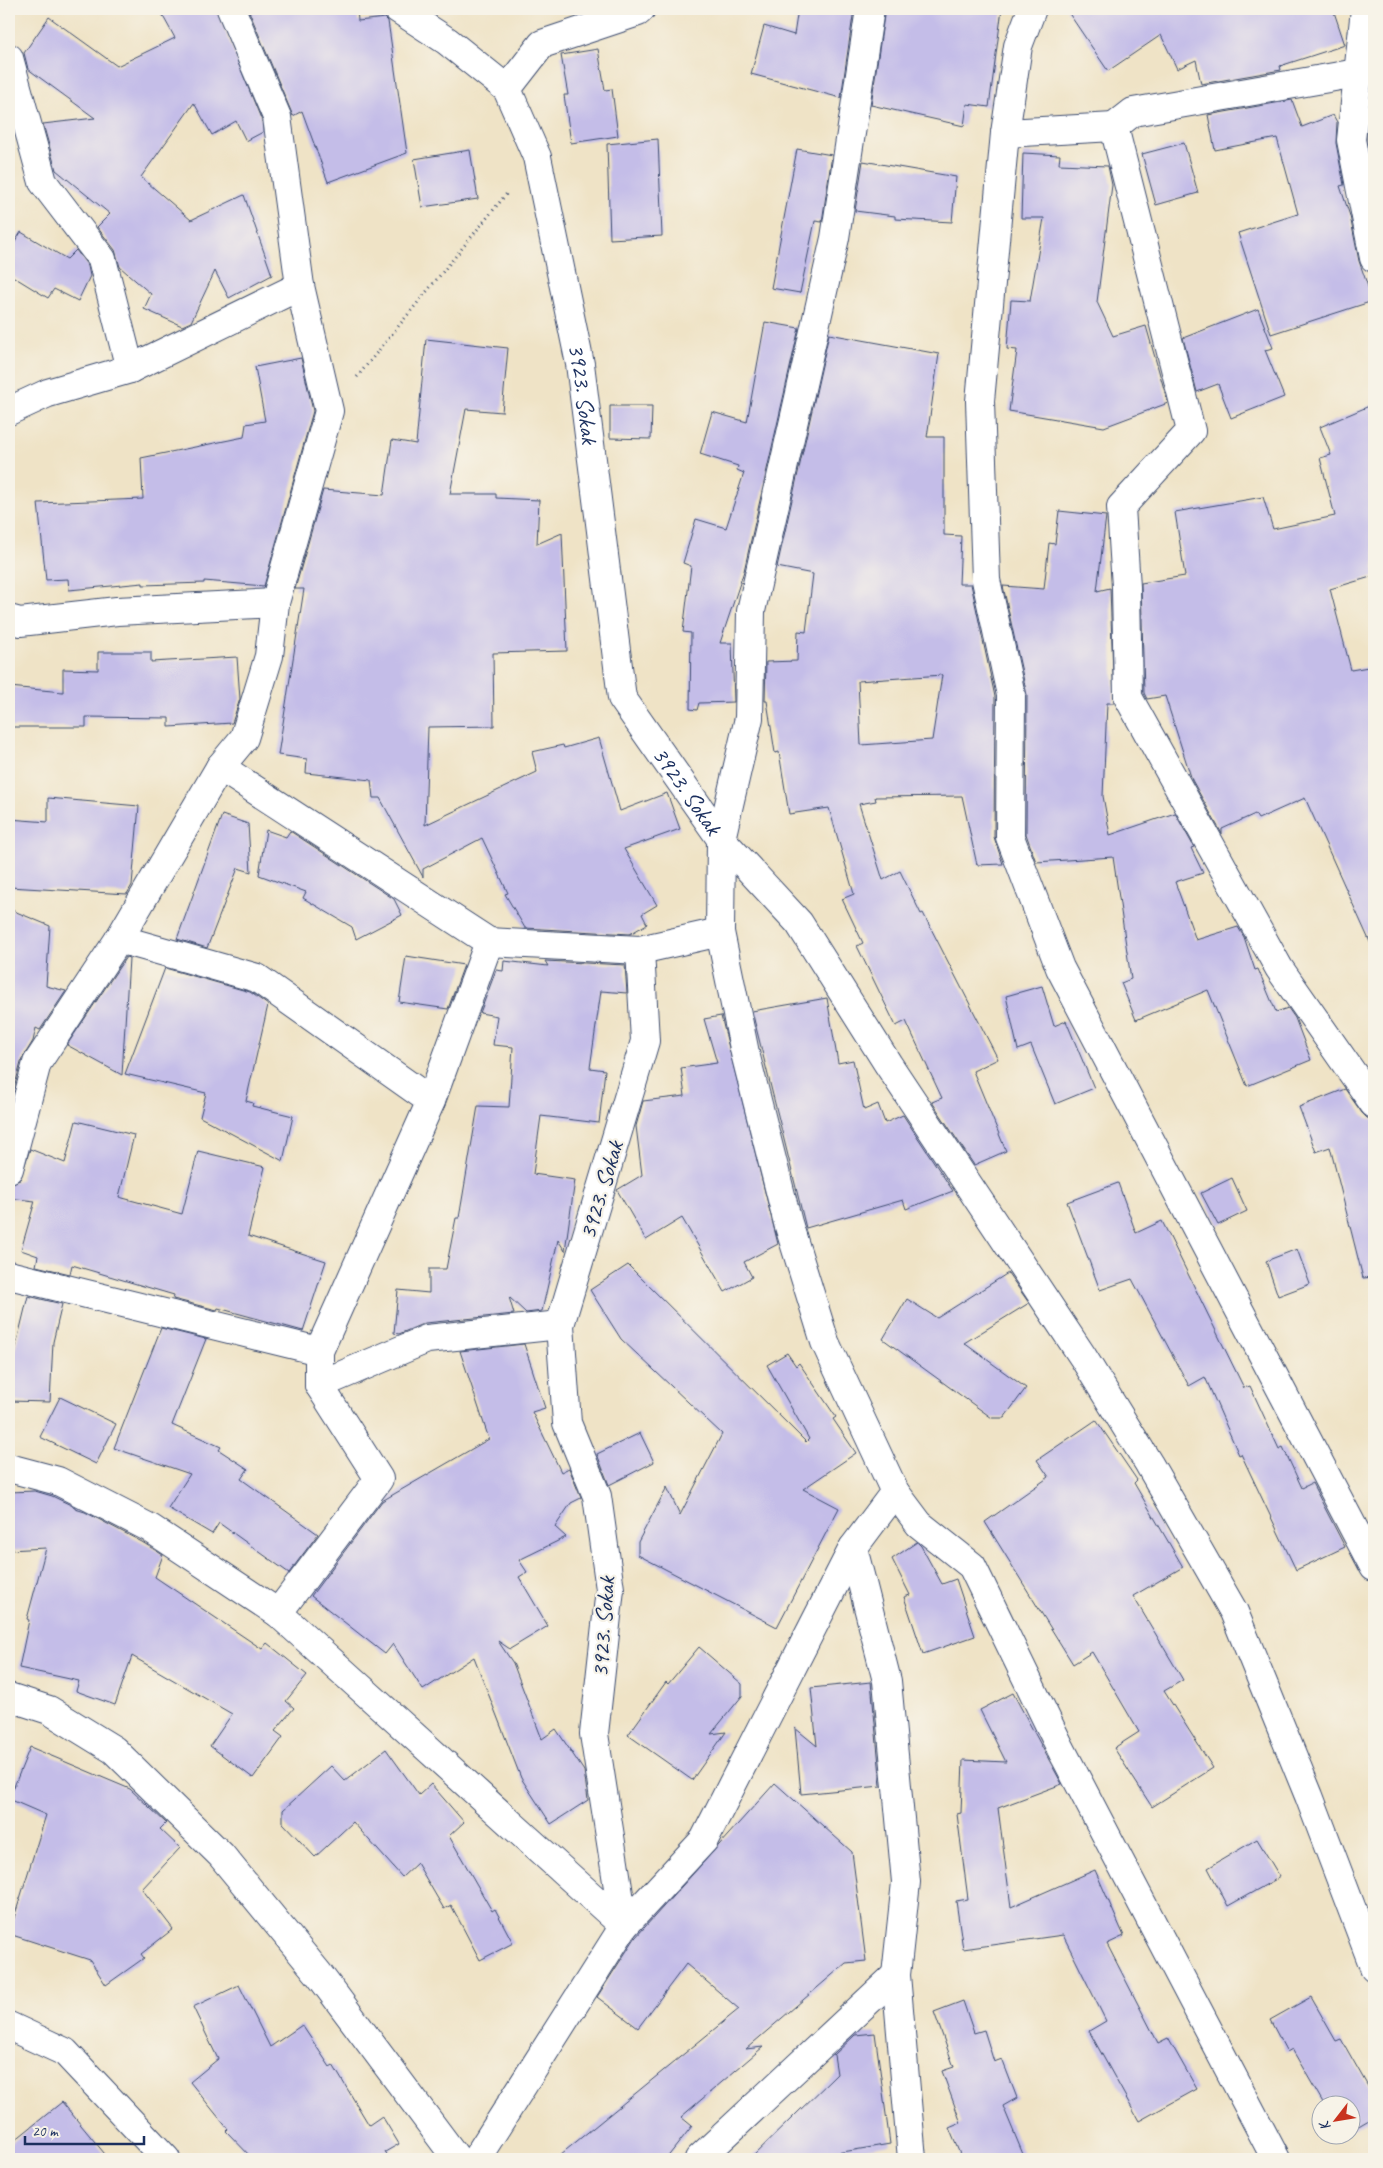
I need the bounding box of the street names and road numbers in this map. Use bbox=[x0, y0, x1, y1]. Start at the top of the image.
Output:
street label: 3923. Sokak bbox=[561, 341, 605, 448]
street label: 3923. Sokak bbox=[646, 741, 730, 842]
street label: 3923. Sokak bbox=[572, 1135, 631, 1243]
street label: 3923. Sokak bbox=[585, 1573, 622, 1678]

